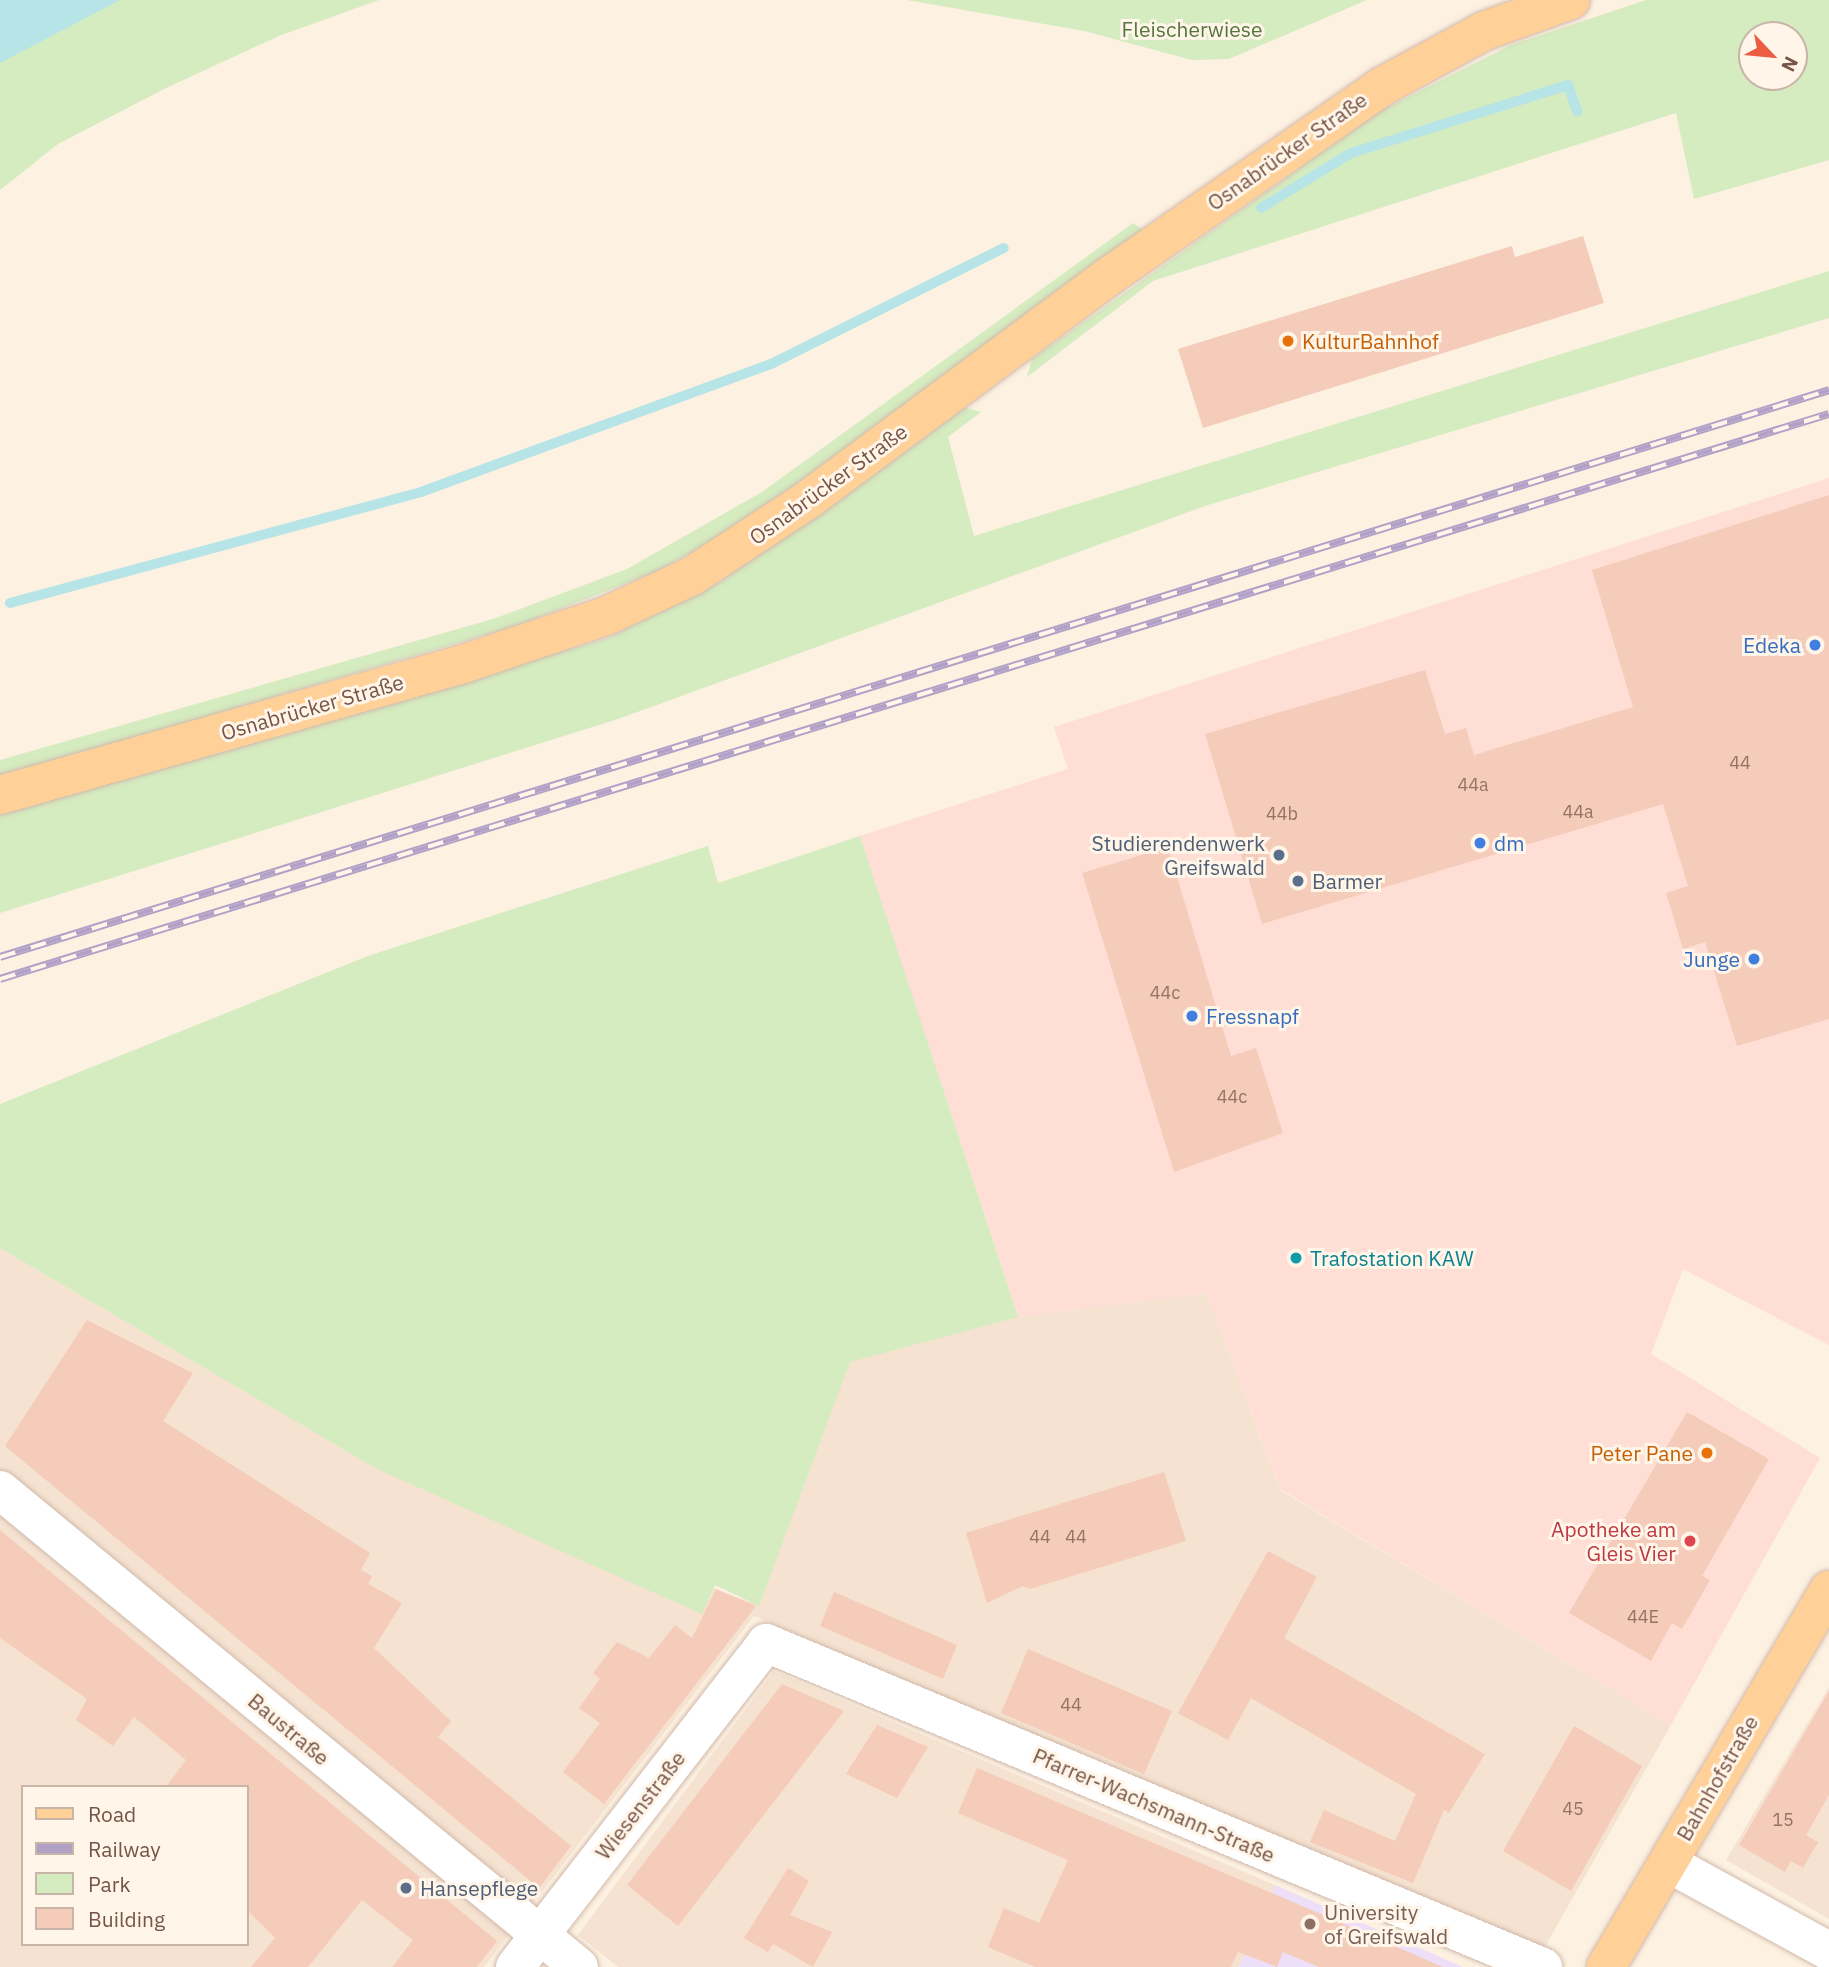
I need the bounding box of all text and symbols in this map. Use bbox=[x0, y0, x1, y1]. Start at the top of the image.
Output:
park label: Fleischerwiese bbox=[1122, 16, 1262, 42]
north arrow bbox=[1738, 21, 1808, 91]
text: N bbox=[1776, 53, 1804, 76]
street label: Osnabrücker Straße bbox=[1202, 87, 1372, 215]
place label: KulturBahnhof bbox=[1302, 328, 1439, 354]
marker: KulturBahnhof bbox=[1280, 333, 1296, 349]
street label: Osnabrücker Straße bbox=[744, 418, 912, 550]
place label: Edeka bbox=[1743, 632, 1801, 658]
marker: Edeka bbox=[1807, 637, 1823, 653]
street label: Osnabrücker Straße bbox=[218, 669, 406, 745]
house number: 44 bbox=[1729, 752, 1751, 774]
house number: 44a bbox=[1457, 774, 1489, 796]
house number: 44a bbox=[1562, 801, 1594, 823]
house number: 44b bbox=[1266, 803, 1298, 825]
place label: Studierendenwerk Greifswald bbox=[1092, 830, 1265, 880]
place label: dm bbox=[1494, 830, 1525, 856]
marker: dm bbox=[1472, 835, 1488, 851]
marker: Studierendenwerk Greifswald bbox=[1271, 847, 1287, 863]
place label: Barmer bbox=[1312, 868, 1382, 894]
marker: Barmer bbox=[1290, 873, 1306, 889]
place label: Junge bbox=[1683, 946, 1740, 972]
marker: Junge bbox=[1746, 951, 1762, 967]
house number: 44c bbox=[1150, 982, 1180, 1004]
place label: Fressnapf bbox=[1206, 1003, 1299, 1029]
marker: Fressnapf bbox=[1184, 1008, 1200, 1024]
house number: 44c bbox=[1217, 1086, 1247, 1108]
place label: Trafostation KAW bbox=[1310, 1245, 1474, 1271]
marker: Trafostation KAW bbox=[1288, 1250, 1304, 1266]
place label: Peter Pane bbox=[1590, 1440, 1693, 1466]
marker: Peter Pane bbox=[1699, 1445, 1715, 1461]
place label: Apotheke am Gleis Vier bbox=[1551, 1516, 1676, 1566]
house number: 44 bbox=[1029, 1526, 1051, 1548]
house number: 44 bbox=[1065, 1526, 1087, 1548]
marker: Apotheke am Gleis Vier bbox=[1682, 1533, 1698, 1549]
house number: 44E bbox=[1627, 1606, 1659, 1628]
street label: Baustraße bbox=[243, 1688, 335, 1770]
house number: 44 bbox=[1060, 1694, 1082, 1716]
street label: Bahnhofstraße bbox=[1671, 1711, 1763, 1845]
street label: Pfarrer-Wachsmann-Straße bbox=[1029, 1743, 1279, 1867]
street label: Wiesenstraße bbox=[590, 1746, 690, 1864]
legend bbox=[21, 1785, 248, 1946]
house number: 45 bbox=[1562, 1798, 1584, 1820]
text: Road bbox=[88, 1800, 136, 1828]
house number: 15 bbox=[1772, 1809, 1794, 1831]
text: Railway bbox=[88, 1835, 161, 1863]
text: Park bbox=[88, 1870, 131, 1898]
place label: Hansepflege bbox=[420, 1875, 538, 1901]
marker: Hansepflege bbox=[398, 1880, 414, 1896]
place label: University of Greifswald bbox=[1324, 1899, 1448, 1949]
text: Building bbox=[88, 1905, 165, 1933]
marker: University of Greifswald bbox=[1302, 1916, 1318, 1932]

